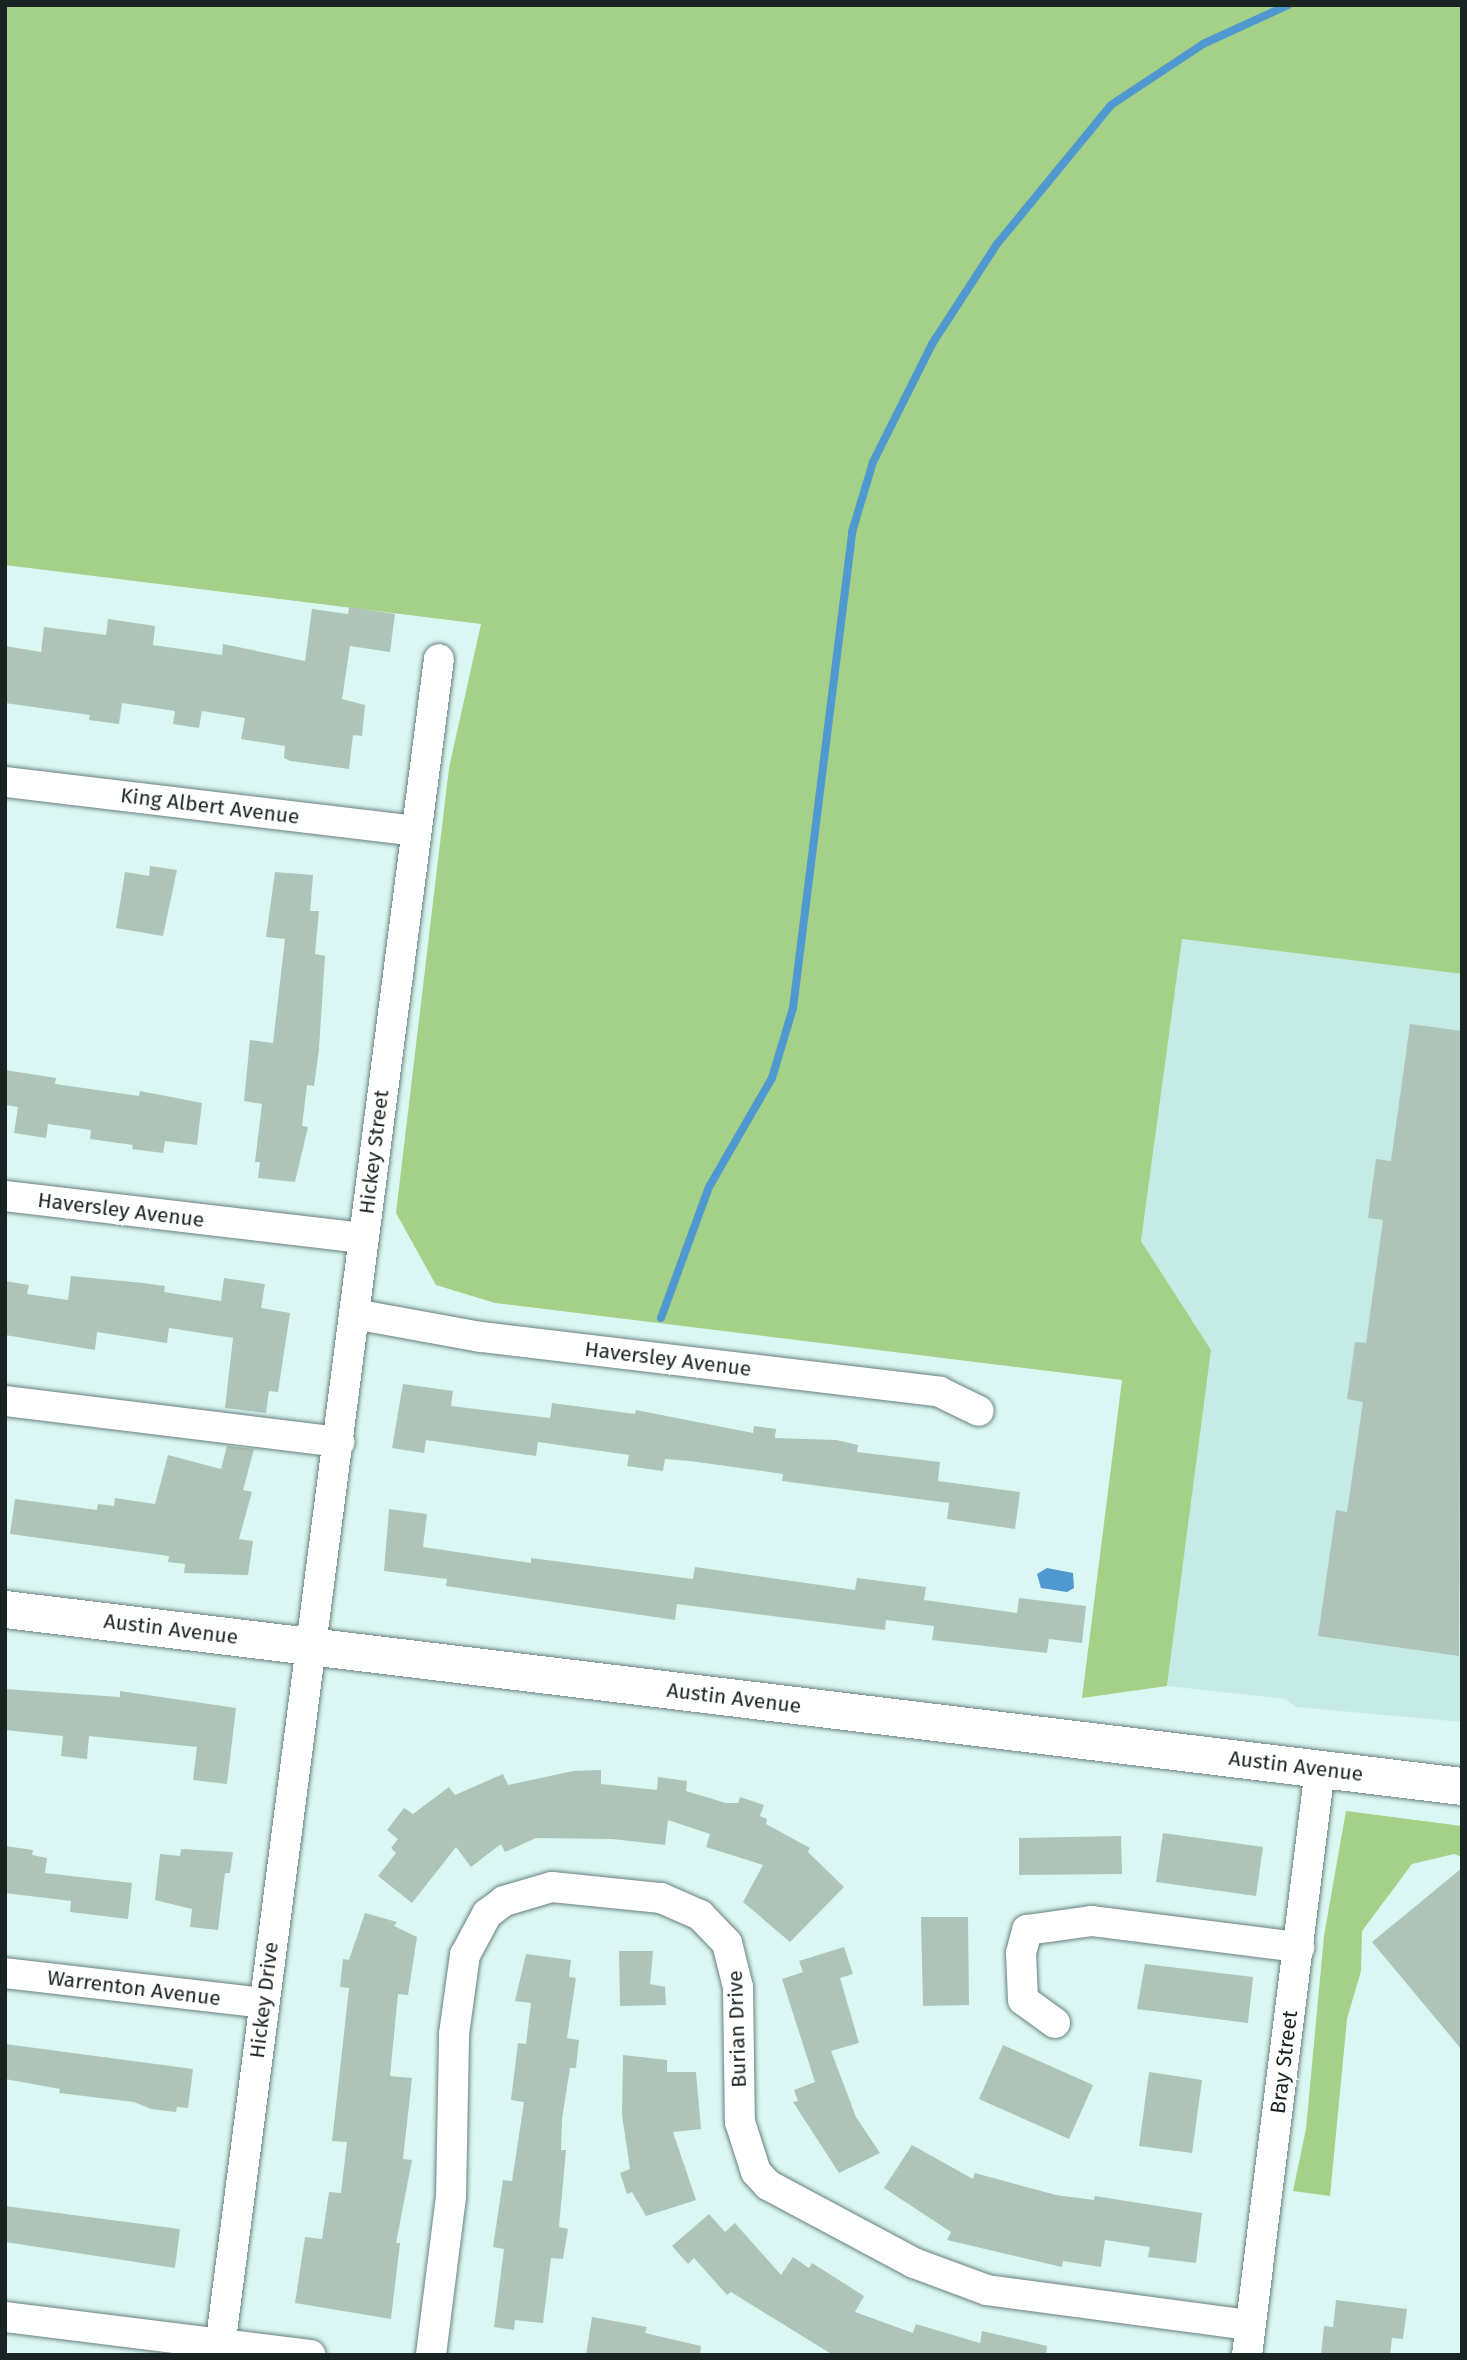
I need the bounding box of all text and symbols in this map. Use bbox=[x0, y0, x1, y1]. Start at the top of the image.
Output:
street label: King Albert Avenue bbox=[119, 783, 301, 829]
street label: Hickey Street bbox=[354, 1088, 394, 1216]
street label: Haversley Avenue bbox=[36, 1187, 206, 1233]
street label: Haversley Avenue bbox=[583, 1336, 753, 1382]
street label: Austin Avenue bbox=[102, 1608, 240, 1650]
street label: Austin Avenue bbox=[665, 1677, 803, 1719]
street label: Austin Avenue bbox=[1227, 1745, 1365, 1787]
street label: Hickey Drive bbox=[244, 1940, 284, 2060]
street label: Warrenton Avenue bbox=[46, 1965, 222, 2011]
street label: Burian Drive bbox=[722, 1970, 752, 2088]
street label: Bray Street bbox=[1265, 2009, 1303, 2115]

